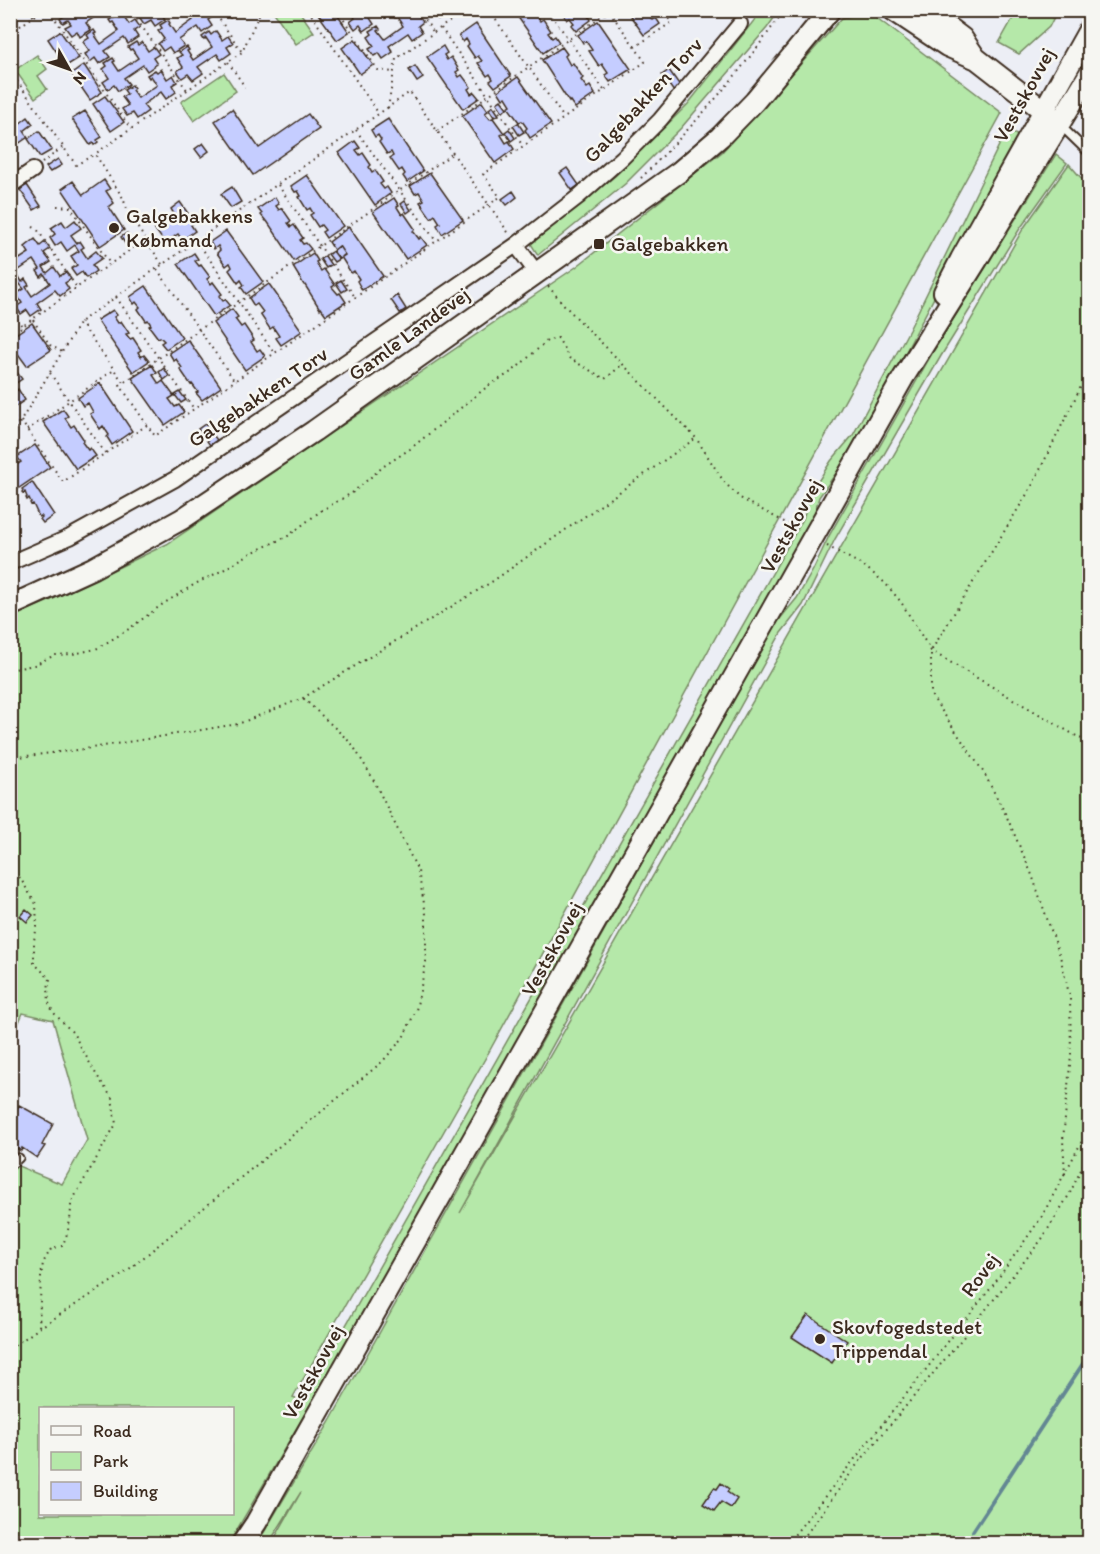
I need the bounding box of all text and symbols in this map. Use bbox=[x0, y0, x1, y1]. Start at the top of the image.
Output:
street label: Galgebakken Torv bbox=[578, 31, 707, 168]
north arrow bbox=[39, 39, 99, 99]
street label: Vestskovvej bbox=[987, 43, 1060, 147]
text: N bbox=[69, 68, 91, 89]
place label: Galgebakkens Købmand bbox=[126, 203, 253, 252]
marker: Galgebakkens Købmand bbox=[107, 221, 121, 235]
place label: Galgebakken bbox=[611, 231, 728, 256]
marker: Galgebakken bbox=[592, 237, 606, 251]
street label: Gamle Landevej bbox=[343, 281, 474, 386]
street label: Galgebakken Torv bbox=[183, 341, 332, 452]
street label: Vestskovvej bbox=[754, 474, 827, 578]
street label: Vestskovvej bbox=[515, 897, 588, 1001]
street label: Rovej bbox=[955, 1248, 1004, 1301]
place label: Skovfogedstedet Trippendal bbox=[832, 1314, 982, 1363]
street label: Vestskovvej bbox=[276, 1320, 349, 1424]
marker: Skovfogedstedet Trippendal bbox=[813, 1332, 827, 1346]
legend bbox=[39, 1407, 234, 1515]
text: Road bbox=[93, 1420, 132, 1442]
text: Park bbox=[93, 1450, 128, 1472]
text: Building bbox=[93, 1480, 159, 1502]

